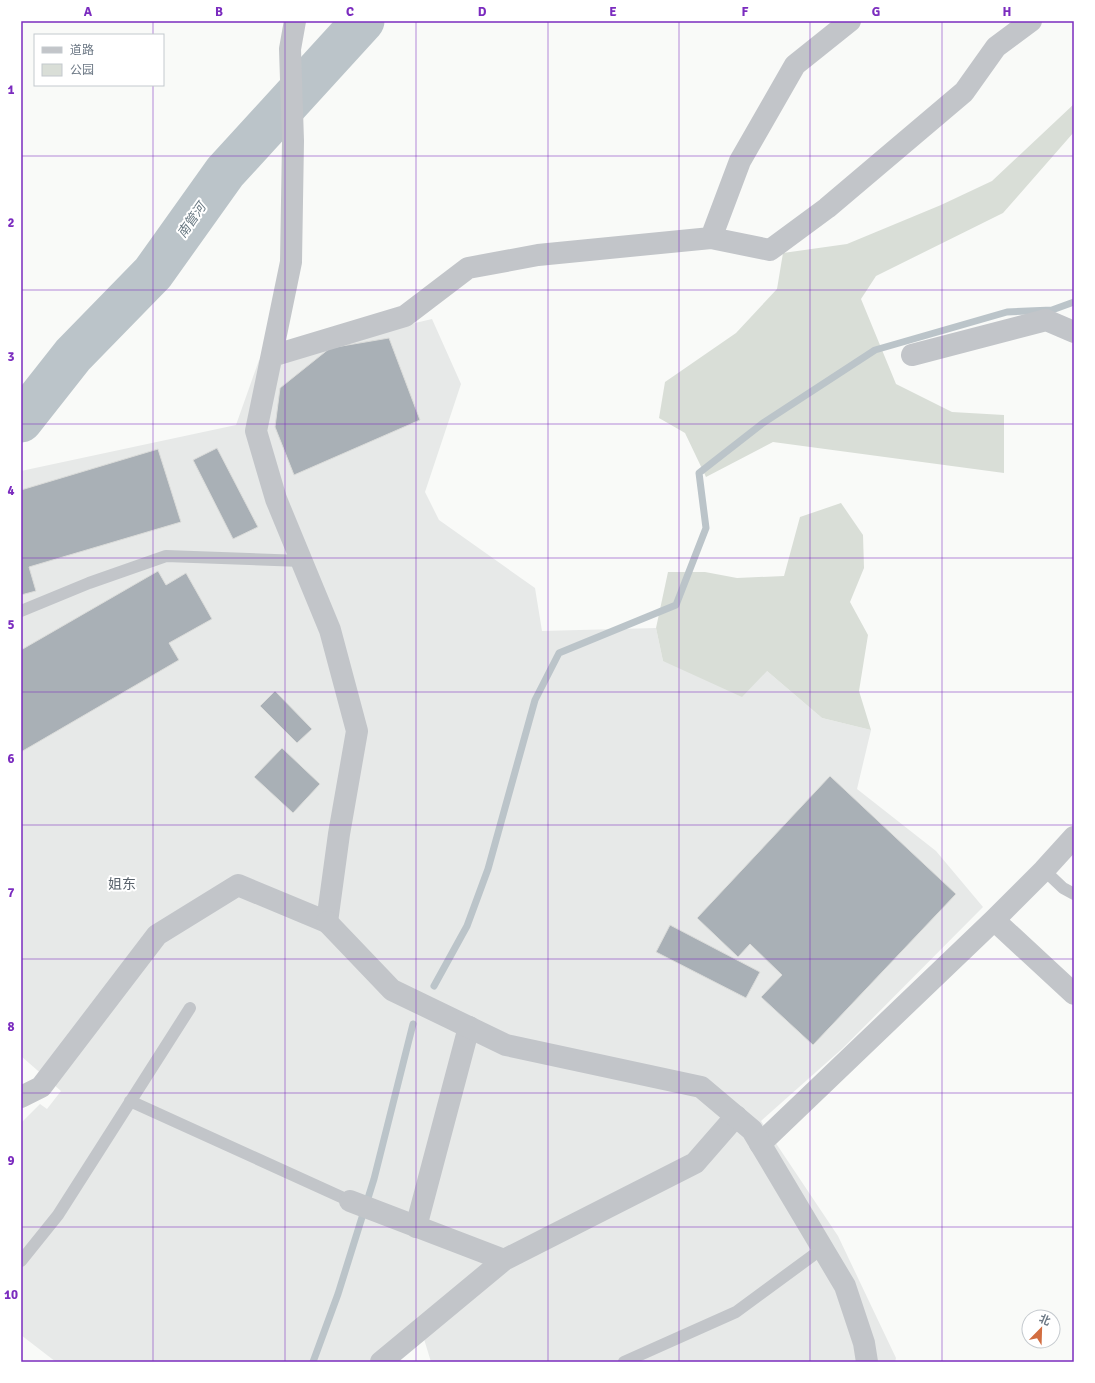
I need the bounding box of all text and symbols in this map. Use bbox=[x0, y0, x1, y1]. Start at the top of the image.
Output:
text: A bbox=[84, 4, 93, 20]
text: B bbox=[215, 4, 223, 20]
text: C bbox=[346, 4, 354, 20]
text: D bbox=[478, 4, 487, 20]
text: E bbox=[609, 4, 617, 20]
text: F bbox=[742, 4, 749, 20]
text: G bbox=[872, 4, 880, 20]
text: H bbox=[1003, 4, 1011, 20]
legend bbox=[34, 34, 164, 86]
text: 道路 bbox=[70, 43, 94, 58]
text: 公园 bbox=[70, 63, 94, 78]
text: 1 bbox=[7, 82, 15, 98]
water label: 南管河 bbox=[174, 198, 211, 241]
text: 2 bbox=[7, 215, 15, 231]
text: 3 bbox=[7, 349, 15, 365]
text: 4 bbox=[7, 483, 15, 499]
text: 5 bbox=[7, 617, 15, 633]
text: 6 bbox=[7, 751, 15, 767]
district label: 姐东 bbox=[108, 876, 136, 893]
text: 7 bbox=[7, 885, 15, 901]
text: 8 bbox=[7, 1019, 15, 1035]
text: 9 bbox=[7, 1153, 15, 1169]
text: 10 bbox=[4, 1287, 18, 1303]
north arrow bbox=[1021, 1309, 1061, 1349]
text: 北 bbox=[1037, 1312, 1052, 1328]

